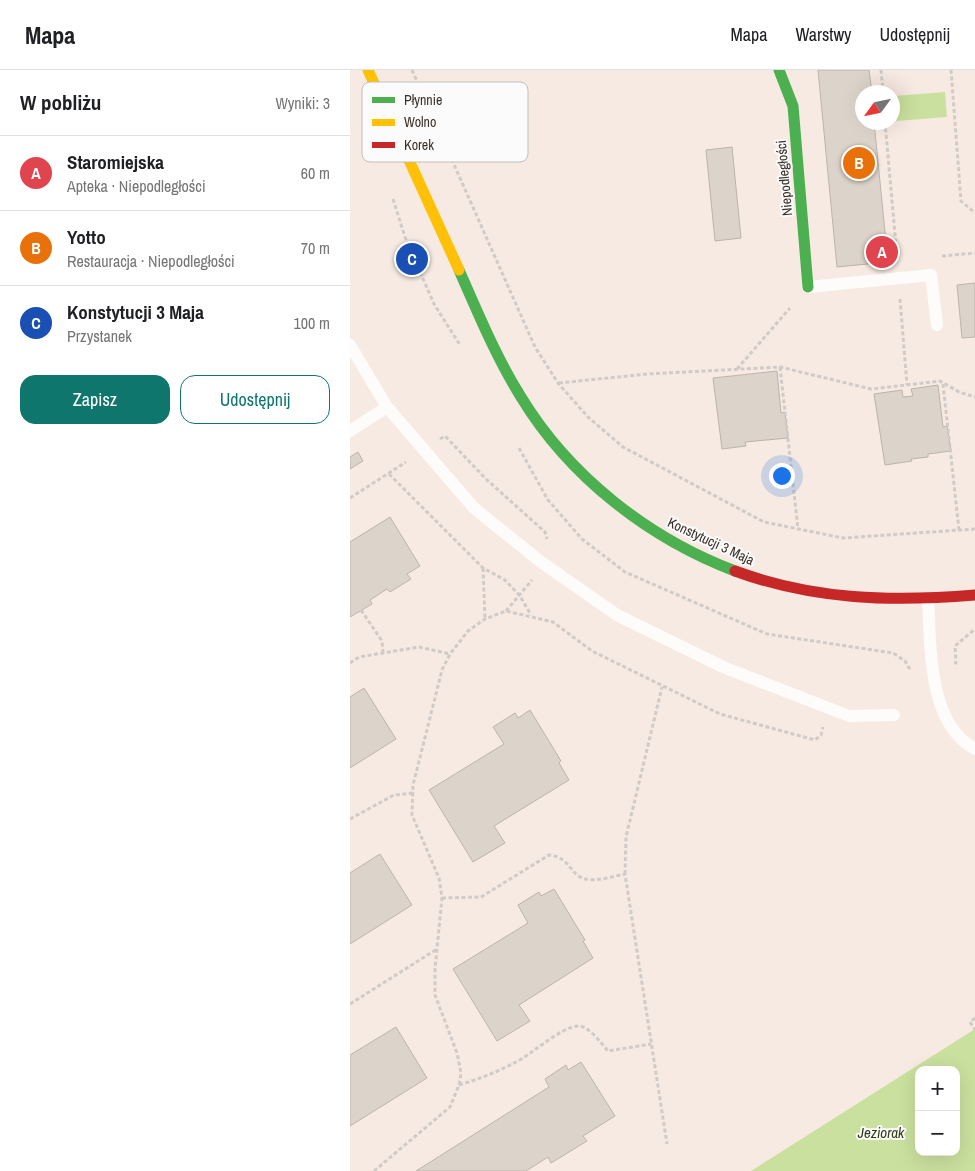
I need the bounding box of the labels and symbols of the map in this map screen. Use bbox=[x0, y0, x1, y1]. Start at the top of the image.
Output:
legend bbox=[362, 82, 528, 162]
north arrow bbox=[855, 85, 900, 130]
text: Płynnie bbox=[404, 91, 442, 109]
text: Wolno bbox=[404, 113, 436, 131]
text: Korek bbox=[404, 136, 434, 154]
street label: Niepodległości bbox=[772, 139, 796, 217]
pin: B bbox=[843, 144, 875, 182]
pin: A bbox=[866, 233, 898, 271]
pin: C bbox=[396, 240, 428, 278]
your location bbox=[769, 463, 795, 489]
street label: Konstytucji 3 Maja bbox=[665, 513, 758, 569]
water label: Jeziorak bbox=[857, 1122, 905, 1143]

